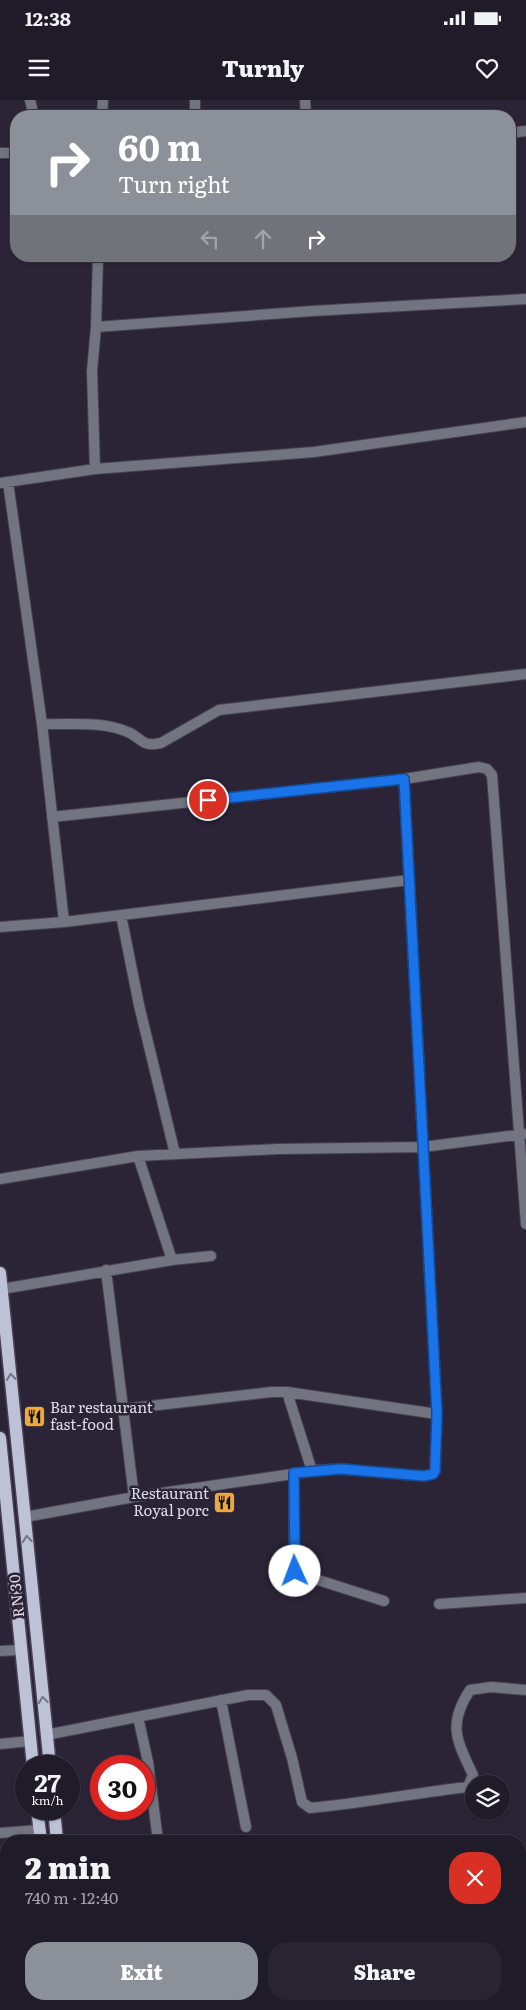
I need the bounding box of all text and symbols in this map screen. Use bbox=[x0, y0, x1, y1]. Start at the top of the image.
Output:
text: 12:38 bbox=[25, 4, 71, 32]
text: Turnly bbox=[222, 51, 304, 84]
icon: menu bbox=[25, 54, 53, 82]
icon: heart bbox=[473, 54, 501, 82]
text: 60 m bbox=[118, 120, 202, 172]
icon: right bbox=[35, 130, 100, 195]
text: Turn right bbox=[118, 167, 230, 200]
icon: left bbox=[196, 225, 224, 253]
icon: ahead bbox=[249, 225, 277, 253]
icon: right bbox=[302, 225, 330, 253]
pin bbox=[187, 779, 229, 821]
icon: arrive bbox=[194, 786, 222, 814]
one-way arrow bbox=[5, 1373, 16, 1381]
place label: Bar restaurant fast-food bbox=[50, 1395, 153, 1435]
restaurant icon: Bar restaurant fast-food bbox=[22, 1405, 46, 1429]
place label: Restaurant Royal porc bbox=[131, 1481, 210, 1521]
restaurant icon: Restaurant Royal porc bbox=[213, 1491, 237, 1515]
one-way arrow bbox=[22, 1534, 33, 1542]
position arrow bbox=[268, 1544, 320, 1596]
street label: RN 30 bbox=[2, 1573, 29, 1619]
one-way arrow bbox=[38, 1696, 49, 1704]
speed limit sign: 30 bbox=[90, 1755, 155, 1820]
text: 27 bbox=[34, 1763, 61, 1800]
map controls bbox=[465, 1775, 510, 1820]
button: layers bbox=[465, 1775, 510, 1820]
text: km/h bbox=[32, 1791, 63, 1809]
text: 2 min bbox=[25, 1844, 111, 1888]
button: close bbox=[449, 1852, 501, 1904]
text: 740 m · 12:40 bbox=[25, 1885, 118, 1909]
button: Exit bbox=[25, 1942, 258, 2000]
button: Share bbox=[268, 1942, 501, 2000]

